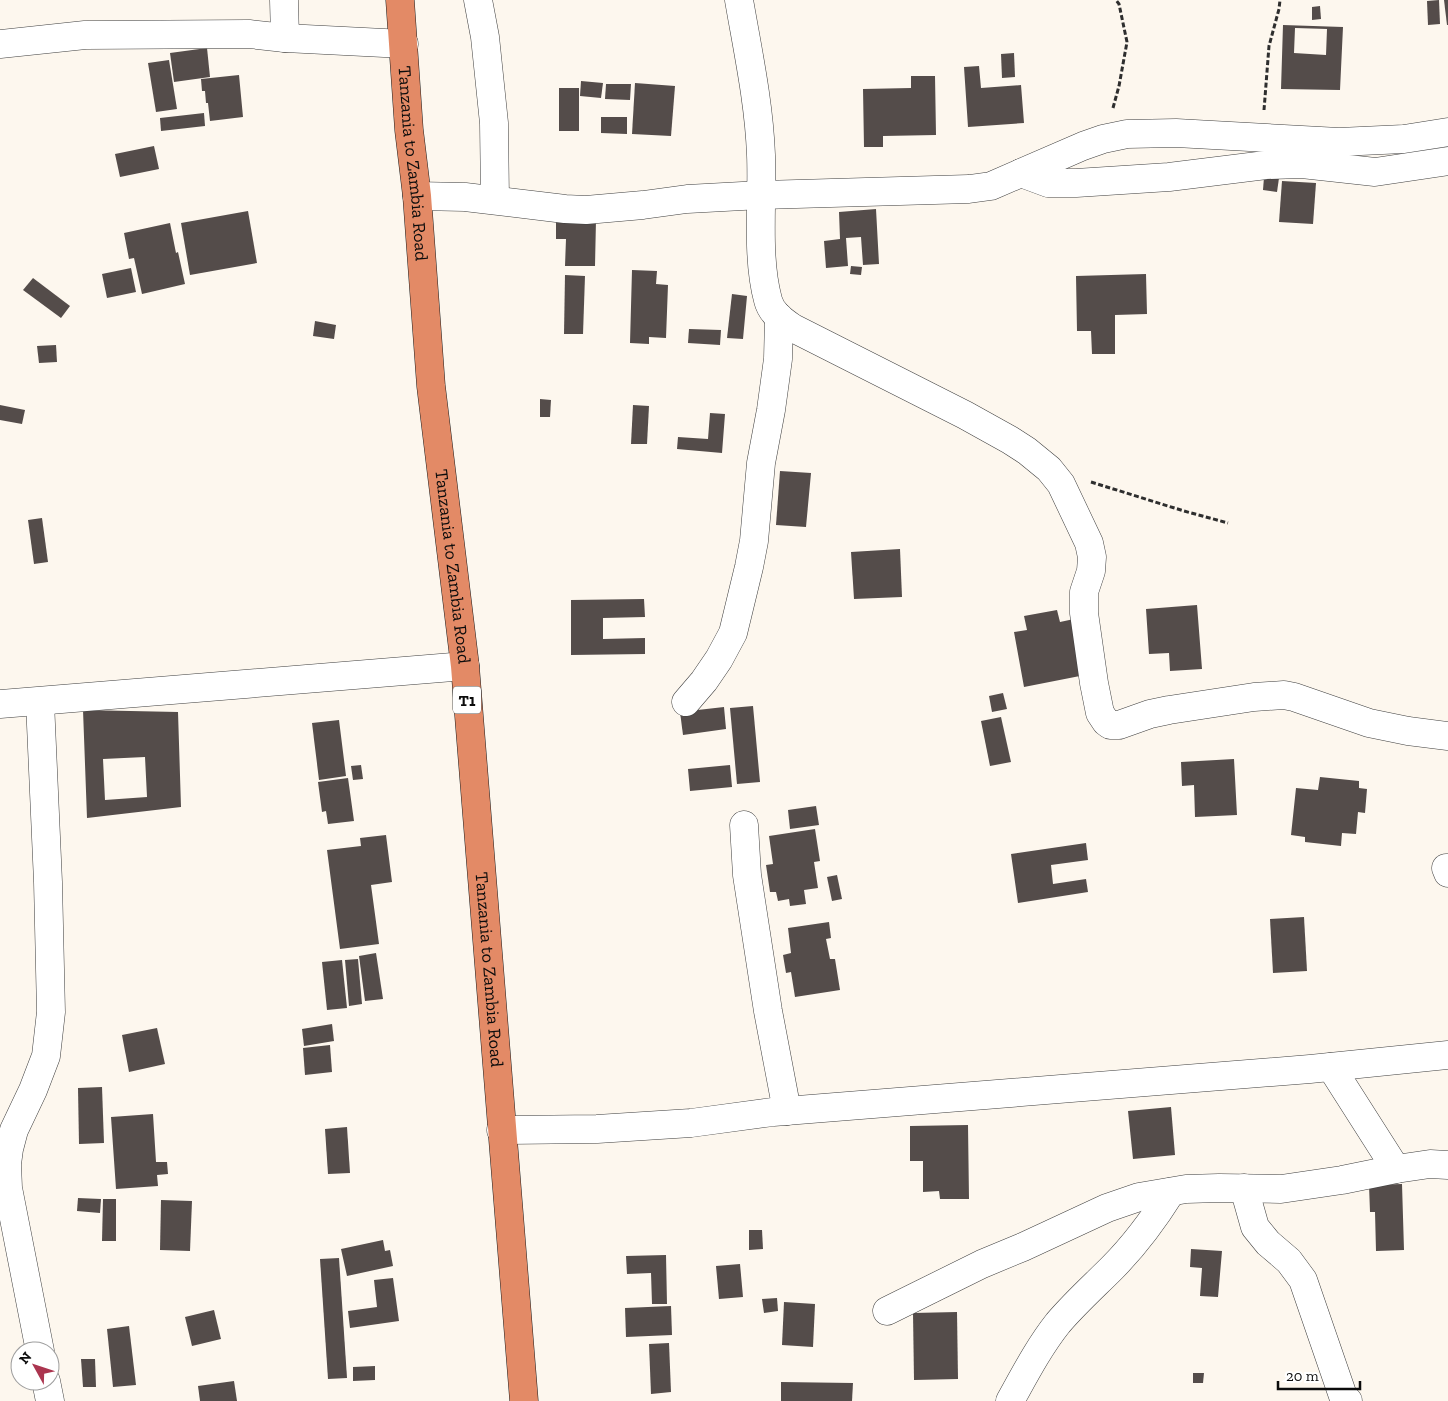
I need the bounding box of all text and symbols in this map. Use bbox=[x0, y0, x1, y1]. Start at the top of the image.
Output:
street label: Tanzania to Zambia Road bbox=[394, 65, 433, 262]
street label: Tanzania to Zambia Road bbox=[430, 468, 476, 665]
road number: T1 bbox=[453, 686, 481, 714]
street label: Tanzania to Zambia Road bbox=[471, 871, 508, 1068]
north arrow bbox=[10, 1341, 60, 1391]
text: N bbox=[15, 1348, 36, 1368]
scale bar bbox=[1278, 1358, 1360, 1390]
text: 20 m bbox=[1286, 1367, 1319, 1385]

